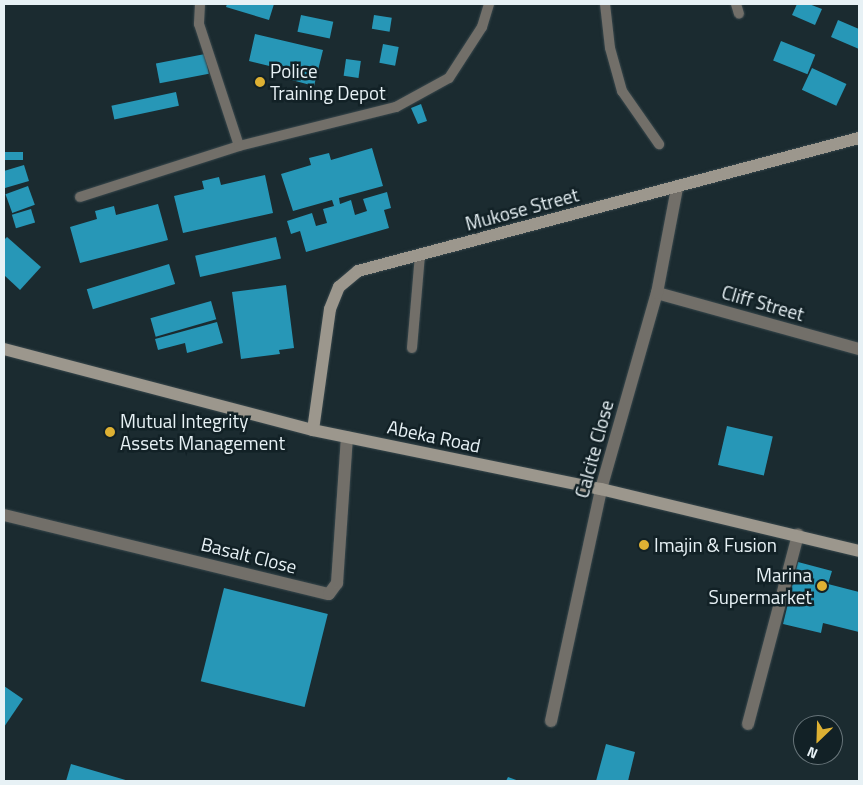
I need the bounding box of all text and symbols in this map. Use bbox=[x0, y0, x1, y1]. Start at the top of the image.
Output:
place label: Police Training Depot bbox=[270, 60, 386, 104]
marker: Police Training Depot bbox=[254, 76, 266, 88]
street label: Mukose Street bbox=[463, 183, 581, 235]
street label: Cliff Street bbox=[719, 280, 807, 326]
street label: Calcite Close bbox=[570, 398, 618, 500]
place label: Mutual Integrity Assets Management bbox=[120, 410, 285, 454]
street label: Abeka Road bbox=[385, 415, 483, 457]
marker: Mutual Integrity Assets Management bbox=[104, 426, 116, 438]
street label: Basalt Close bbox=[199, 532, 299, 578]
place label: Imajin & Fusion bbox=[654, 534, 777, 556]
marker: Imajin & Fusion bbox=[638, 539, 650, 551]
place label: Marina Supermarket bbox=[708, 564, 812, 608]
marker: Marina Supermarket bbox=[816, 580, 828, 592]
north arrow bbox=[793, 715, 843, 765]
text: N bbox=[803, 742, 821, 765]

